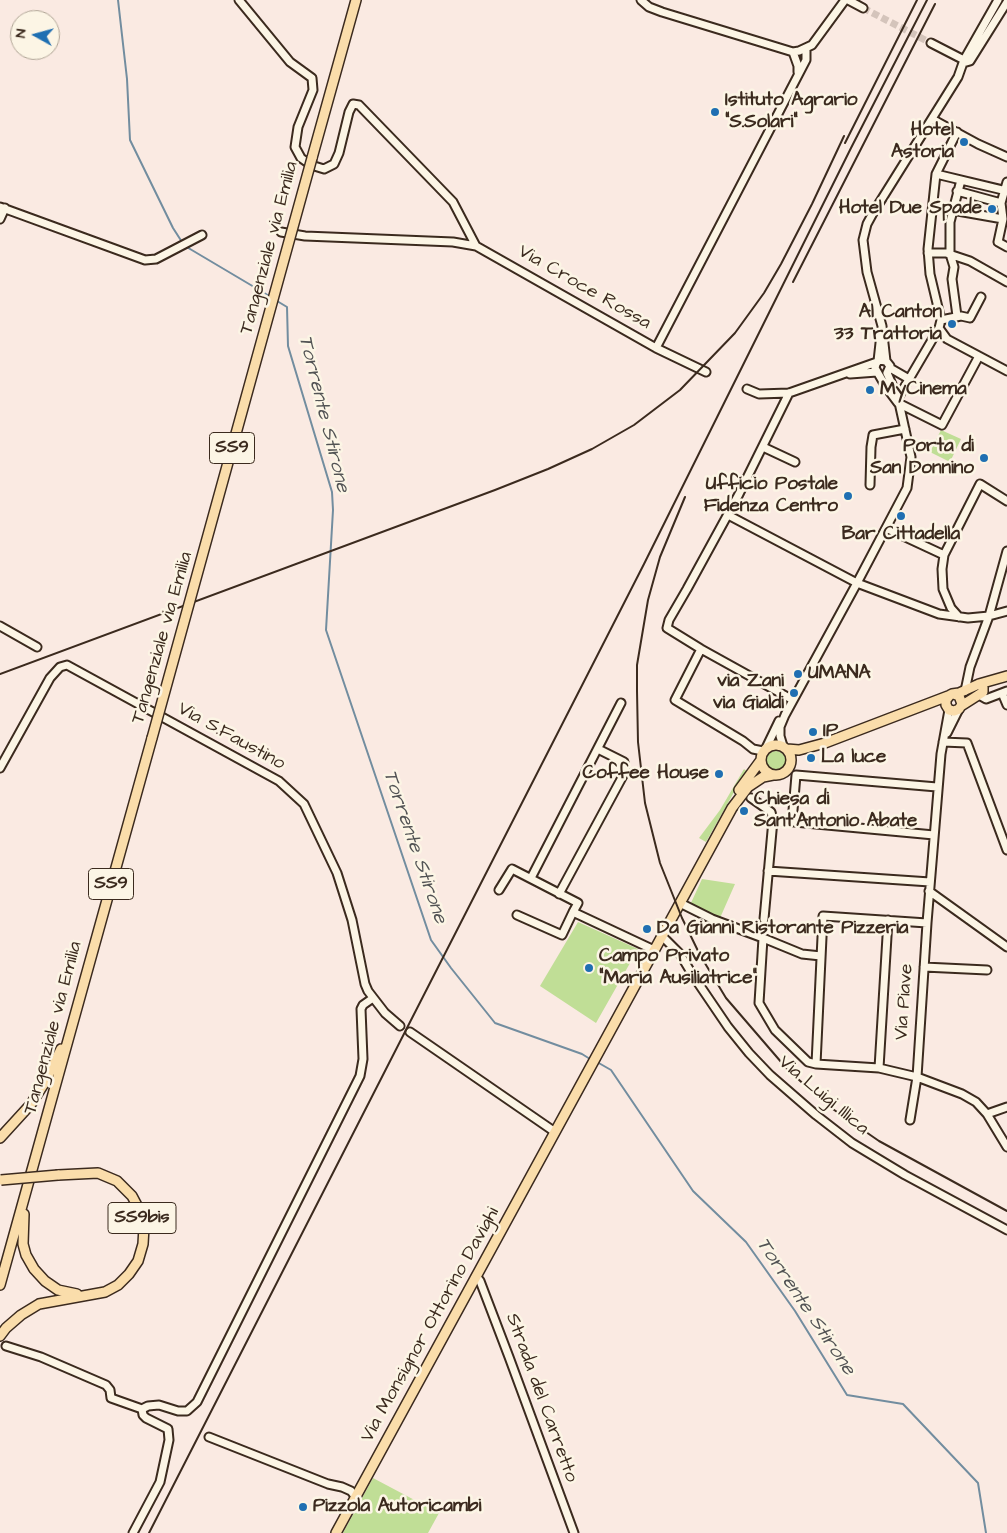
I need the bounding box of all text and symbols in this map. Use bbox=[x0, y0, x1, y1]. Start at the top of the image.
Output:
north arrow bbox=[10, 10, 60, 60]
text: N bbox=[11, 28, 32, 39]
place label: Istituto Agrario "S.Solari" bbox=[725, 90, 857, 134]
marker: Istituto Agrario "S.Solari" bbox=[709, 106, 721, 118]
place label: Hotel Astoria bbox=[891, 120, 954, 164]
marker: Hotel Astoria bbox=[958, 136, 970, 148]
street label: Tangenziale via Emilia bbox=[236, 159, 304, 337]
place label: Hotel Due Spade bbox=[839, 198, 982, 220]
marker: Hotel Due Spade bbox=[986, 203, 998, 215]
street label: Via Croce Rossa bbox=[514, 241, 654, 335]
place label: Al Canton 33 Trattoria bbox=[834, 302, 942, 346]
marker: Al Canton 33 Trattoria bbox=[946, 318, 958, 330]
water label: Torrente Stirone bbox=[292, 333, 354, 495]
place label: MyCinema bbox=[880, 379, 967, 401]
marker: MyCinema bbox=[864, 384, 876, 396]
road number: SS9 bbox=[210, 432, 254, 463]
place label: Porta di San Donnino bbox=[870, 436, 974, 480]
marker: Porta di San Donnino bbox=[978, 452, 990, 464]
place label: Ufficio Postale Fidenza Centro bbox=[704, 474, 838, 518]
marker: Ufficio Postale Fidenza Centro bbox=[842, 490, 854, 502]
marker: Bar Cittadella bbox=[895, 510, 907, 522]
place label: Bar Cittadella bbox=[842, 524, 960, 546]
street label: Tangenziale via Emilia bbox=[128, 549, 198, 727]
place label: UMANA bbox=[808, 663, 871, 685]
marker: UMANA bbox=[792, 668, 804, 680]
place label: via Zani via Gialdi bbox=[713, 671, 784, 715]
marker: via Zani via Gialdi bbox=[788, 687, 800, 699]
street label: Via S.Faustino bbox=[173, 698, 289, 776]
place label: IP bbox=[823, 721, 838, 743]
marker: IP bbox=[807, 726, 819, 738]
place label: La luce bbox=[821, 747, 886, 769]
marker: La luce bbox=[805, 752, 817, 764]
place label: Coffee House bbox=[582, 763, 709, 785]
water label: Torrente Stirone bbox=[377, 767, 451, 927]
marker: Coffee House bbox=[713, 768, 725, 780]
place label: Chiesa di Sant'Antonio Abate bbox=[754, 789, 917, 833]
marker: Chiesa di Sant'Antonio Abate bbox=[738, 805, 750, 817]
road number: SS9 bbox=[88, 869, 134, 900]
place label: Da Gianni Ristorante Pizzeria bbox=[657, 918, 908, 940]
marker: Da Gianni Ristorante Pizzeria bbox=[641, 923, 653, 935]
street label: Tangenziale via Emilia bbox=[20, 939, 88, 1117]
place label: Campo Privato "Maria Ausiliatrice" bbox=[599, 946, 757, 990]
marker: Campo Privato "Maria Ausiliatrice" bbox=[583, 962, 595, 974]
street label: Via Piave bbox=[891, 963, 919, 1041]
street label: Via Luigi Illica bbox=[773, 1051, 873, 1141]
road number: SS9bis bbox=[108, 1202, 176, 1234]
street label: Via Monsignor Ottorino Davighi bbox=[357, 1204, 505, 1446]
water label: Torrente Stirone bbox=[750, 1234, 860, 1380]
street label: Strada del Carretto bbox=[500, 1310, 582, 1486]
place label: Pizzola Autoricambi bbox=[313, 1496, 481, 1518]
marker: Pizzola Autoricambi bbox=[297, 1501, 309, 1513]

